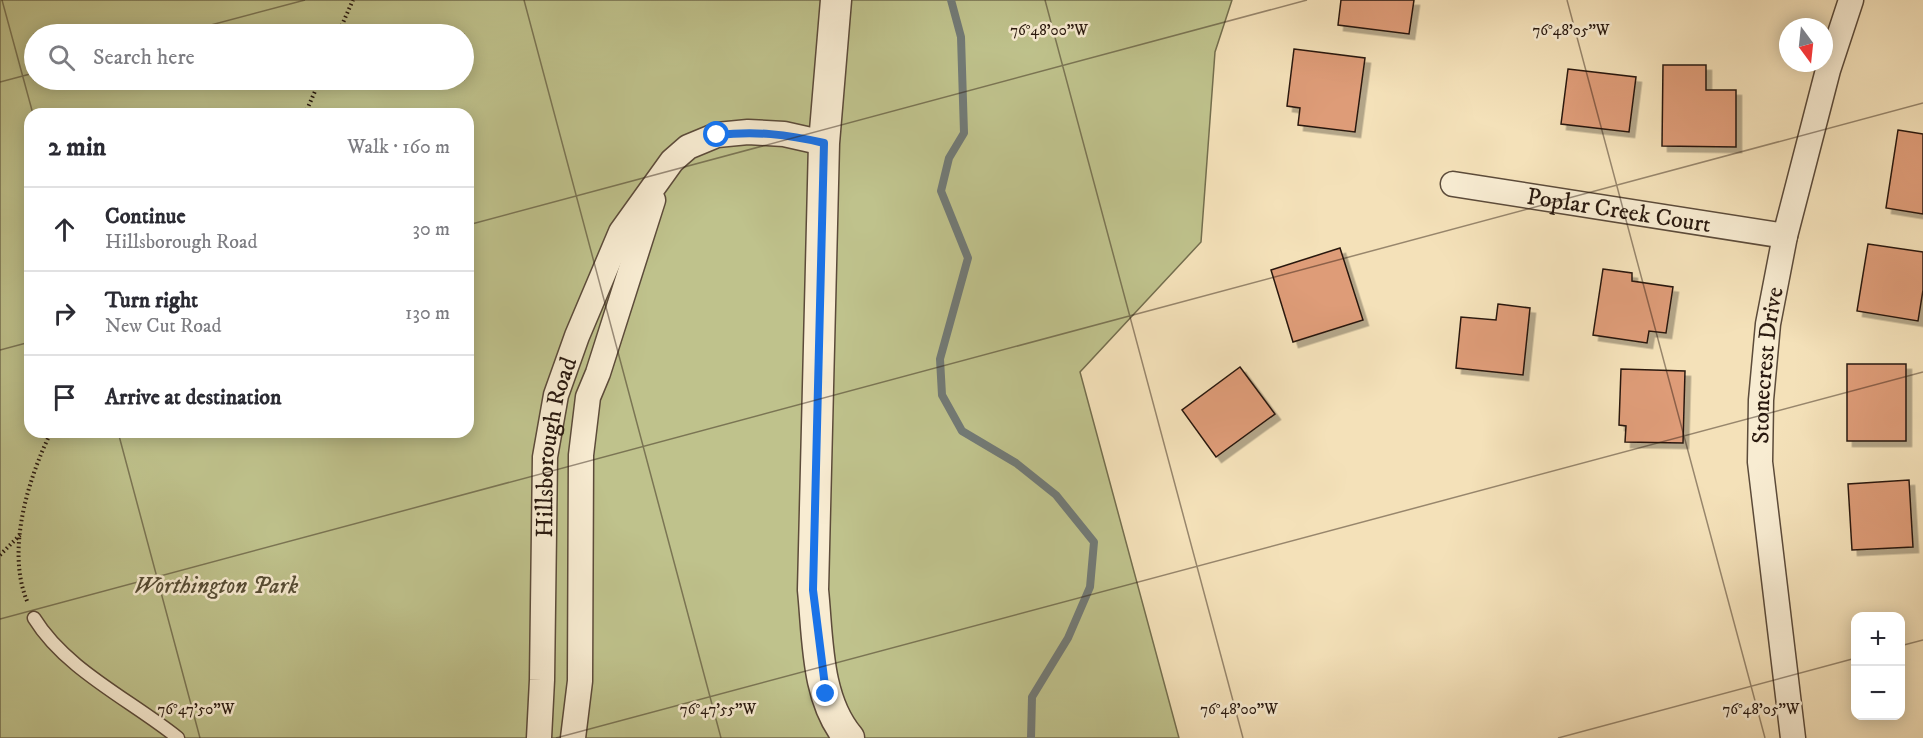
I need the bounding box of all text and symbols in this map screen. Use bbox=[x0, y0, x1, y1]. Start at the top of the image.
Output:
north arrow bbox=[1779, 18, 1833, 72]
text: 76°48'00"W bbox=[1010, 21, 1088, 40]
text: 76°48'05"W bbox=[1532, 21, 1610, 40]
search box bbox=[24, 24, 474, 90]
icon: search bbox=[45, 41, 78, 74]
text: Search here bbox=[93, 44, 195, 71]
route start bbox=[703, 121, 729, 147]
text: 2 min bbox=[48, 131, 106, 164]
text: Walk · 160 m bbox=[347, 135, 450, 160]
street label: Poplar Creek Court bbox=[1525, 182, 1713, 240]
text: Continue bbox=[105, 203, 186, 230]
icon: ahead bbox=[48, 213, 81, 246]
text: 30 m bbox=[412, 217, 450, 242]
text: Hillsborough Road bbox=[105, 230, 257, 255]
street label: Stonecrest Drive bbox=[1746, 284, 1791, 444]
text: Turn right bbox=[105, 287, 198, 314]
icon: right bbox=[48, 297, 81, 330]
text: 130 m bbox=[405, 301, 450, 326]
text: New Cut Road bbox=[105, 314, 221, 339]
street label: Hillsborough Road bbox=[530, 353, 584, 538]
icon: arrive bbox=[48, 381, 81, 414]
text: Arrive at destination bbox=[105, 384, 282, 411]
park label: Worthington Park bbox=[134, 571, 298, 601]
map controls bbox=[1851, 612, 1905, 720]
button: + bbox=[1851, 612, 1905, 666]
button: − bbox=[1851, 666, 1905, 720]
route end bbox=[812, 680, 838, 706]
text: 76°47'50"W bbox=[157, 700, 235, 719]
text: 76°47'55"W bbox=[680, 700, 756, 719]
text: 76°48'00"W bbox=[1200, 700, 1278, 719]
text: 76°48'05"W bbox=[1722, 700, 1800, 719]

